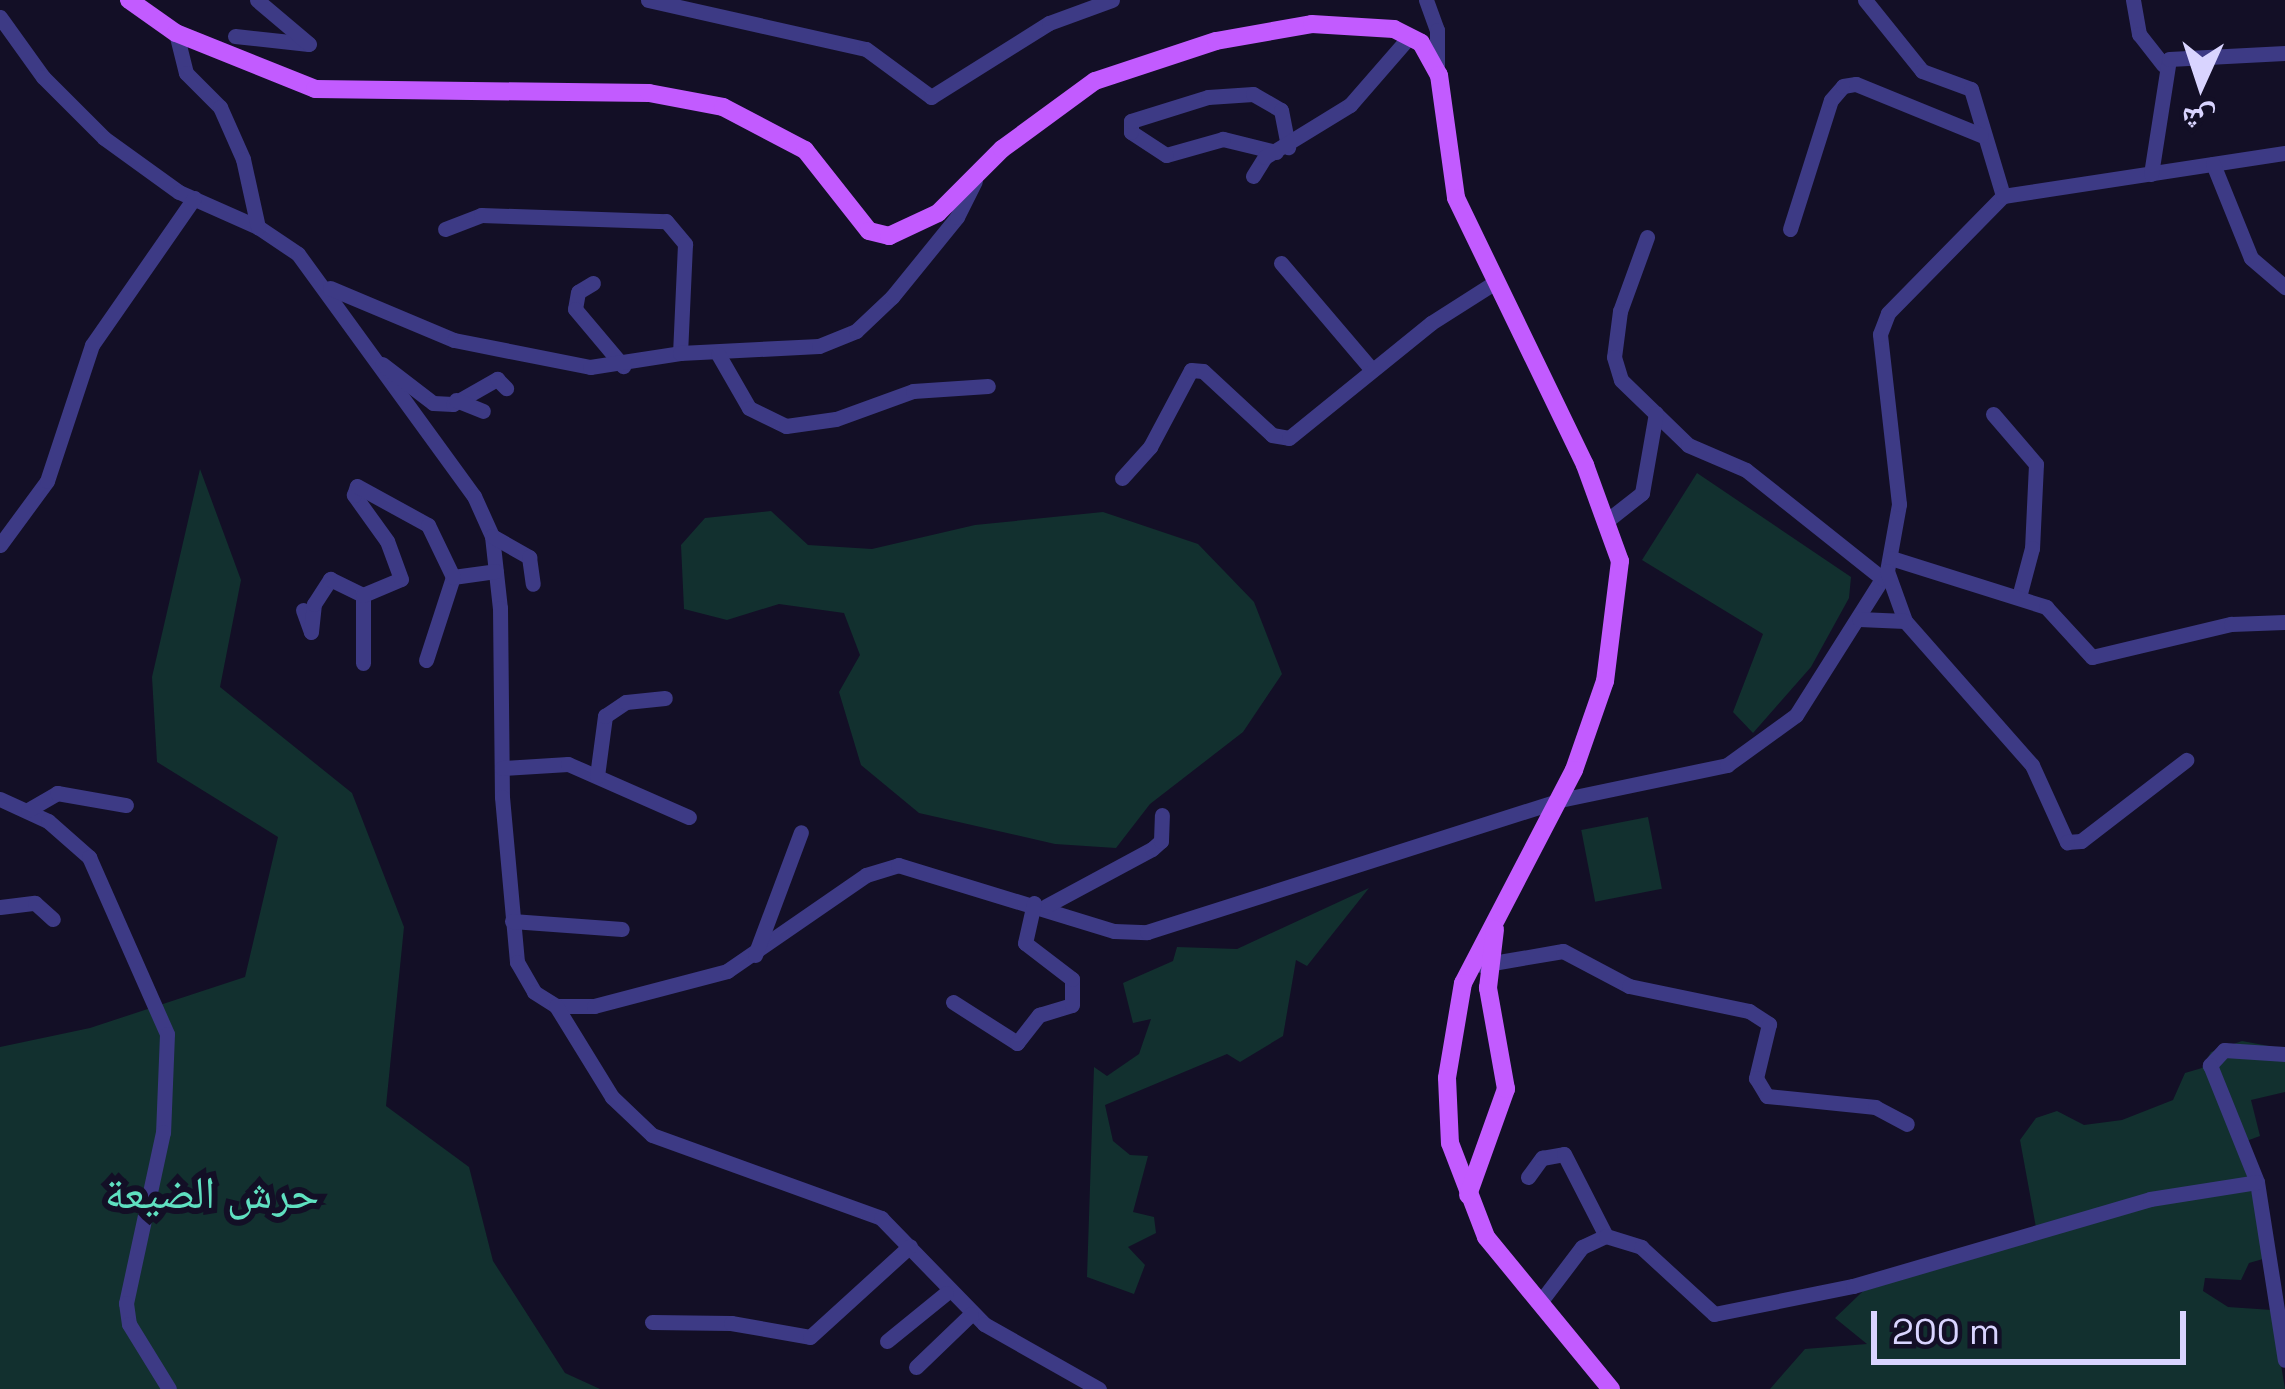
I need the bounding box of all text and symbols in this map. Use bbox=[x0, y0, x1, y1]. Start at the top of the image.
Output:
north arrow bbox=[2141, 24, 2261, 144]
text: ش bbox=[2181, 98, 2218, 142]
park label: حرش الضيعة bbox=[105, 1166, 319, 1220]
scale bar bbox=[1877, 1287, 2192, 1361]
text: 200 m bbox=[1892, 1309, 2000, 1355]

